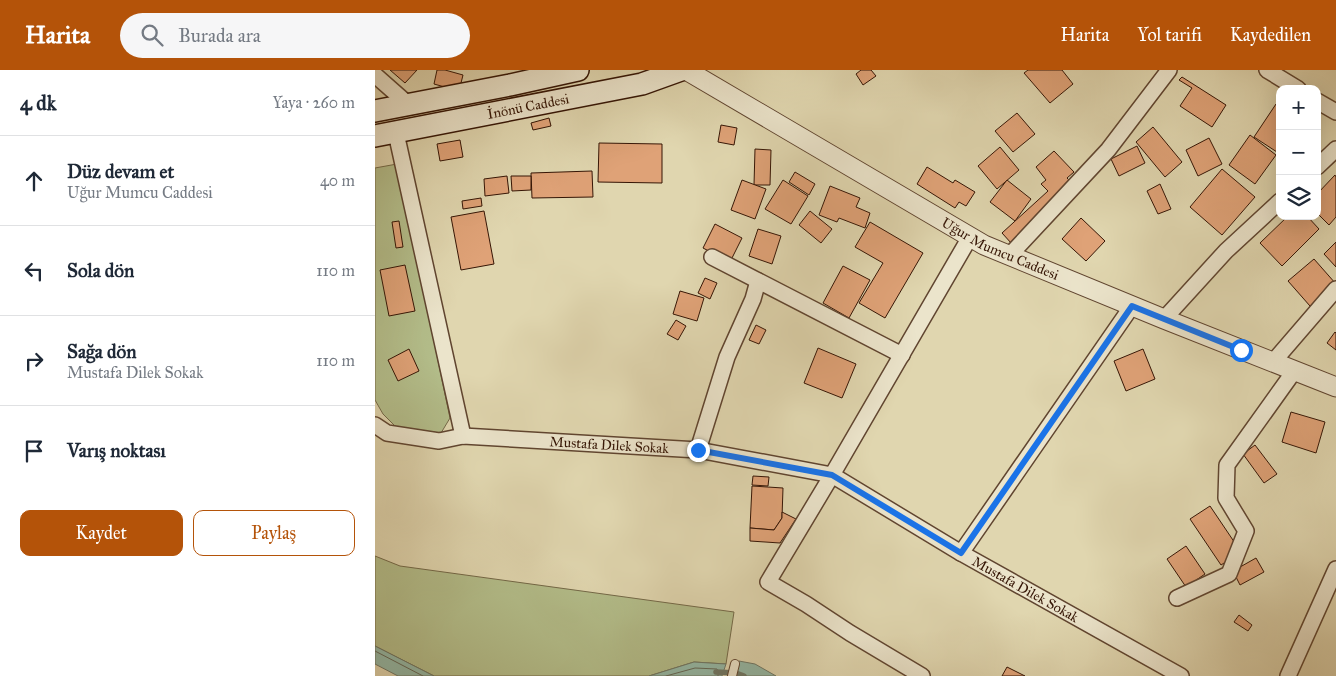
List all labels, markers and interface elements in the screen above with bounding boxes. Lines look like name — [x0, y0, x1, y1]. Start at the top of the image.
search box — [120, 13, 470, 58]
text: Harita — [25, 20, 90, 50]
icon: search — [138, 21, 166, 49]
text: Burada ara — [178, 24, 261, 47]
text: Harita — [1060, 24, 1109, 46]
text: Yol tarifi — [1137, 24, 1202, 46]
text: Kaydedilen — [1230, 24, 1311, 46]
map controls — [1276, 85, 1321, 220]
button: + — [1276, 85, 1321, 130]
text: 4 dk — [20, 90, 57, 116]
street label: İnönü Caddesi — [486, 90, 571, 123]
text: Yaya · 260 m — [272, 93, 355, 112]
button: − — [1276, 130, 1321, 175]
text: Düz devam et — [67, 160, 174, 183]
icon: ahead — [20, 167, 48, 195]
text: 40 m — [320, 171, 355, 190]
button: layers — [1276, 175, 1321, 220]
text: Uğur Mumcu Caddesi — [67, 183, 213, 202]
street label: Uğur Mumcu Caddesi — [939, 214, 1061, 284]
icon: left — [20, 257, 48, 285]
text: Sola dön — [67, 259, 134, 282]
text: 110 m — [316, 261, 355, 280]
route start — [1230, 339, 1253, 362]
text: Sağa dön — [67, 340, 136, 363]
icon: right — [20, 347, 48, 375]
text: 110 m — [316, 351, 355, 370]
text: Mustafa Dilek Sokak — [67, 363, 203, 382]
street label: Mustafa Dilek Sokak — [549, 433, 670, 457]
icon: arrive — [20, 437, 48, 465]
text: Varış noktası — [67, 439, 166, 462]
route end — [687, 439, 710, 462]
button: Kaydet — [20, 510, 183, 556]
button: Paylaş — [193, 510, 355, 556]
street label: Mustafa Dilek Sokak — [969, 553, 1082, 626]

